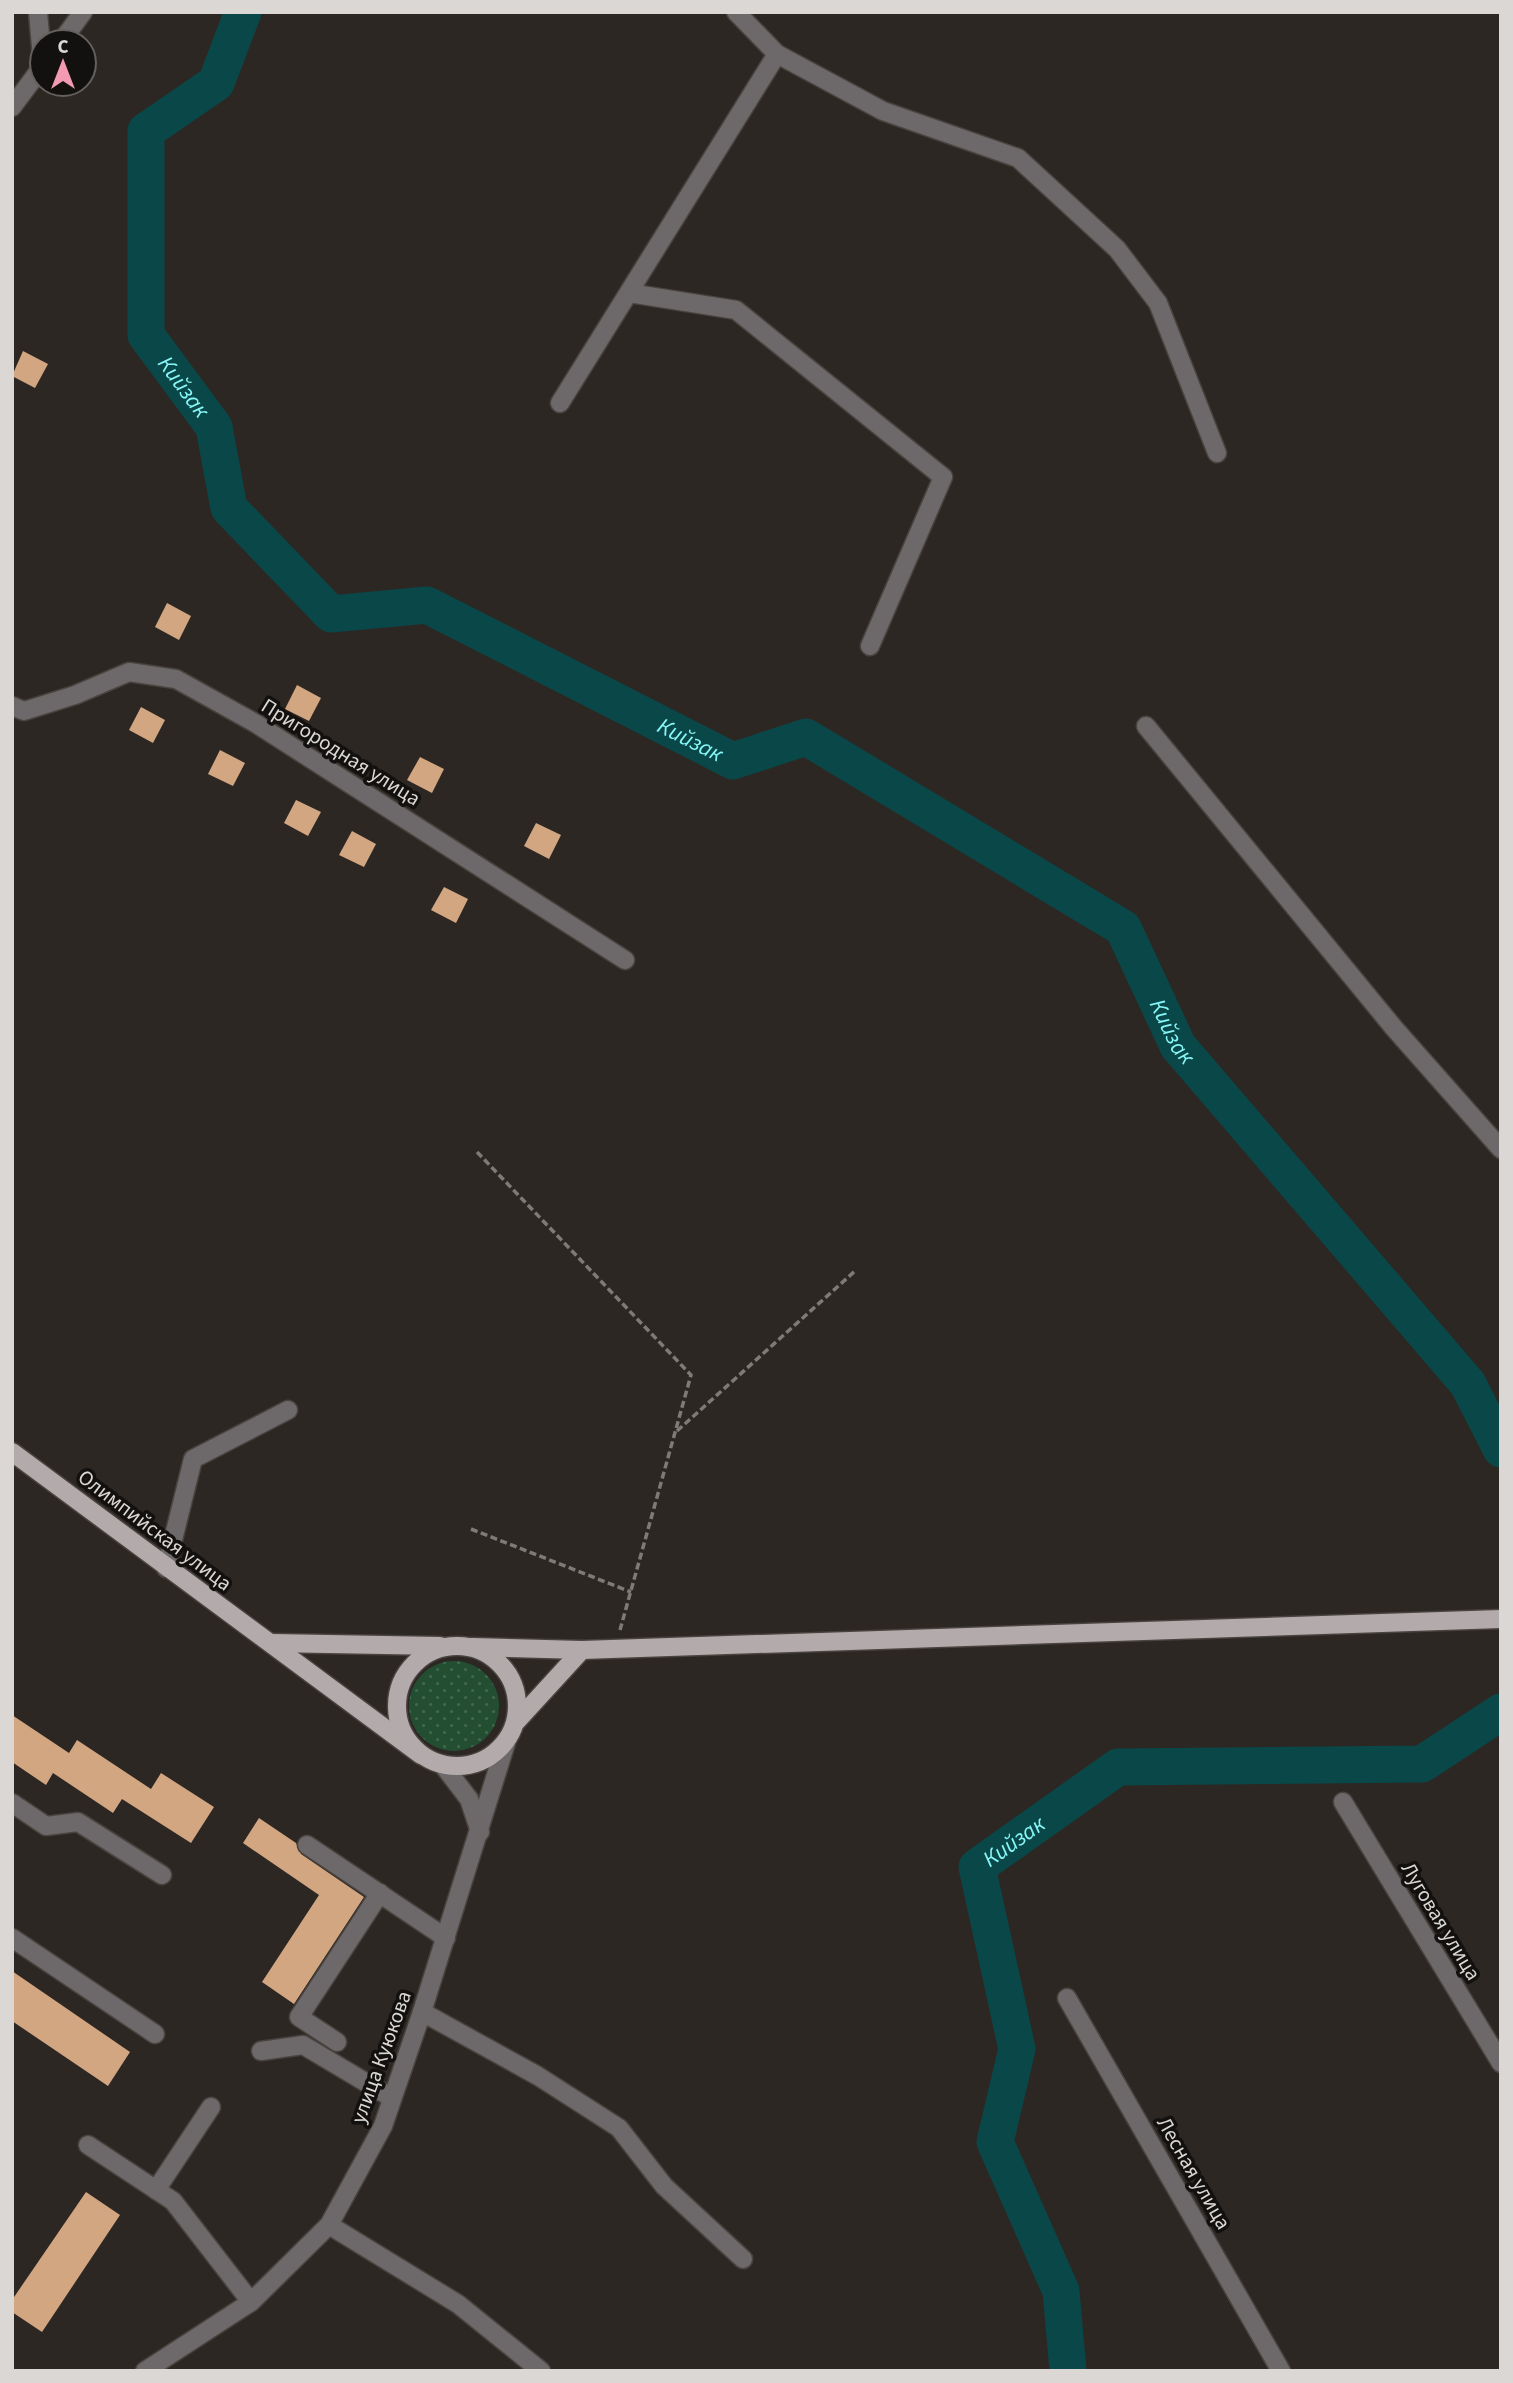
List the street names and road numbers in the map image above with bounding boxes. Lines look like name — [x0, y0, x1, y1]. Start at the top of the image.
street label: Пригородная улица — [256, 691, 426, 813]
street label: Олимпийская улица — [72, 1462, 238, 1598]
street label: Луговая улица — [1394, 1856, 1488, 1986]
street label: улица Куюкова — [343, 1987, 419, 2127]
street label: Лесная улица — [1150, 2111, 1238, 2235]

